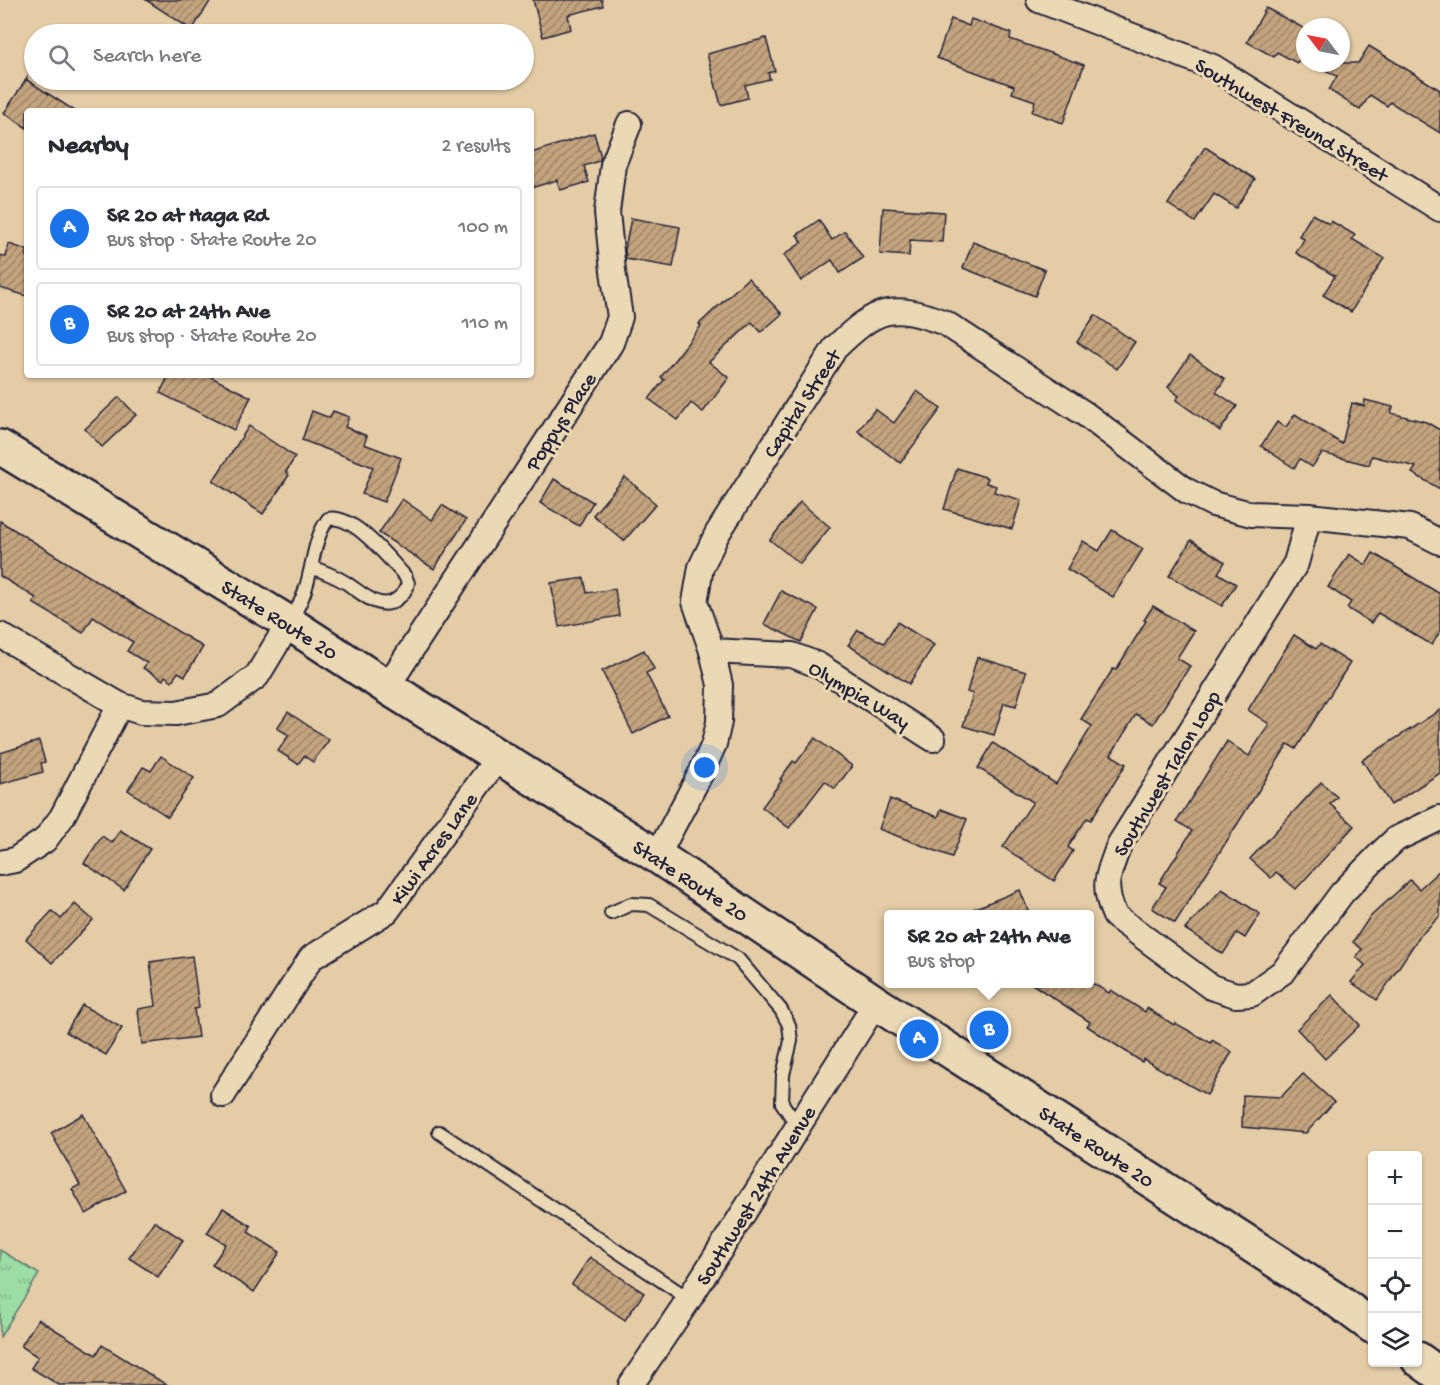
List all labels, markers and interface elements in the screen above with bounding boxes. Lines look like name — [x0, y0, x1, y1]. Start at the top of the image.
north arrow — [1296, 18, 1350, 72]
search box — [24, 24, 534, 90]
icon: search — [45, 41, 78, 74]
text: Search here — [93, 44, 201, 70]
street label: Southwest Freund Street — [1189, 54, 1393, 191]
text: Nearby — [48, 132, 129, 163]
text: 2 results — [441, 136, 510, 159]
text: SR 20 at Haga Rd — [107, 204, 268, 230]
text: A — [64, 217, 75, 240]
text: 100 m — [458, 217, 508, 240]
text: Bus stop · State Route 20 — [107, 230, 317, 253]
text: SR 20 at 24th Ave — [107, 300, 270, 326]
text: B — [64, 313, 75, 336]
text: 110 m — [462, 313, 508, 336]
text: Bus stop · State Route 20 — [107, 326, 317, 349]
street label: Capital Street — [760, 344, 849, 464]
street label: Poppys Place — [521, 368, 605, 478]
street label: State Route 20 — [215, 576, 341, 668]
street label: Olympia Way — [803, 657, 913, 737]
street label: Southwest Talon Loop — [1110, 687, 1229, 862]
your location — [690, 753, 719, 782]
street label: Kiwi Acres Lane — [387, 788, 486, 911]
street label: State Route 20 — [627, 836, 752, 930]
popup — [884, 910, 1094, 988]
text: SR 20 at 24th Ave — [907, 925, 1071, 951]
text: Bus stop — [907, 951, 975, 974]
pin: B — [970, 1008, 1008, 1052]
pin: A — [900, 1016, 938, 1062]
street label: Southwest 24th Avenue — [693, 1101, 824, 1291]
street label: State Route 20 — [1033, 1102, 1158, 1196]
map controls — [1368, 1151, 1422, 1367]
button: + — [1368, 1151, 1422, 1205]
button: − — [1368, 1205, 1422, 1259]
button: locate — [1368, 1259, 1422, 1313]
button: layers — [1368, 1313, 1422, 1367]

